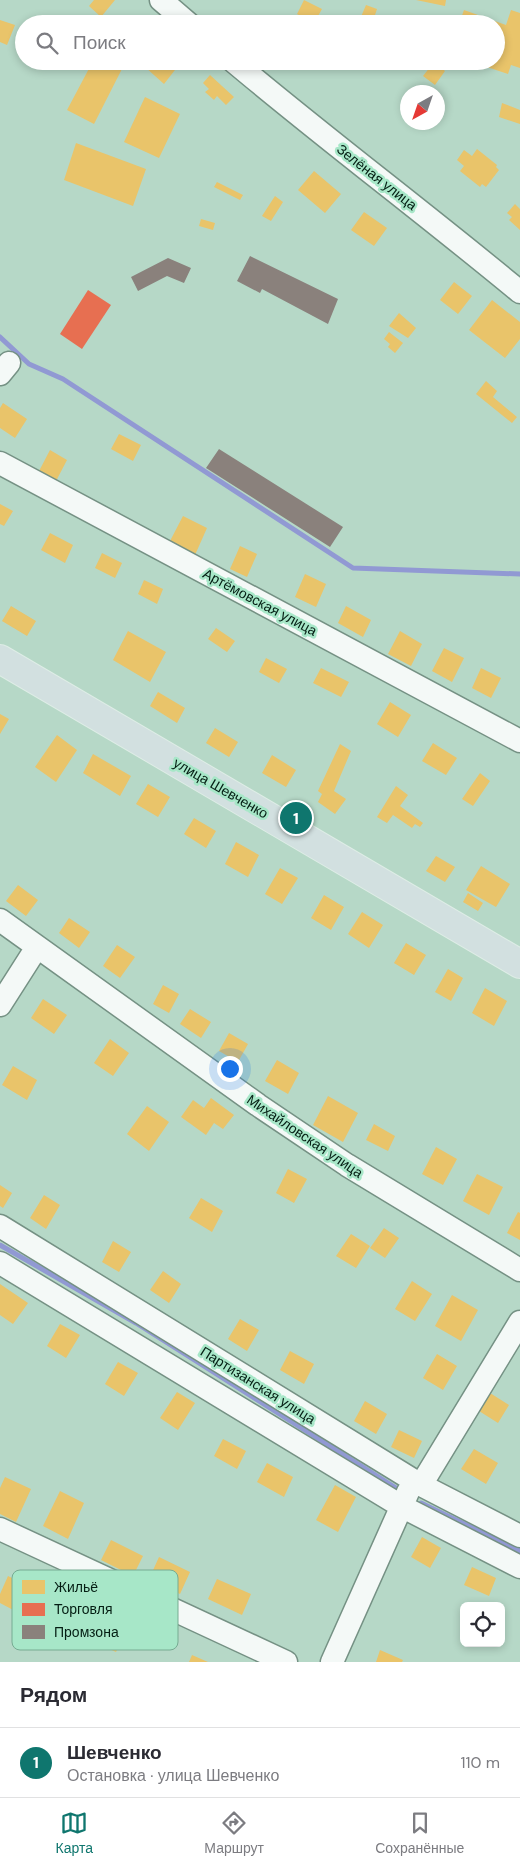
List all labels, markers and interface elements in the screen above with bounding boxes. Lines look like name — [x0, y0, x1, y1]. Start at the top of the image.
search box — [15, 15, 505, 70]
icon: search — [33, 29, 61, 57]
text: Поиск — [73, 30, 126, 55]
north arrow — [400, 85, 445, 130]
street label: Зелёная улица — [333, 140, 421, 214]
street label: Артёмовская улица — [200, 564, 320, 640]
street label: улица Шевченко — [170, 754, 272, 823]
pin: 1 — [280, 799, 312, 837]
your location — [217, 1056, 243, 1082]
street label: Михайловская улица — [243, 1090, 367, 1182]
street label: Партизанская улица — [197, 1342, 319, 1428]
legend — [12, 1570, 178, 1650]
text: Жильё — [54, 1578, 98, 1596]
text: Торговля — [54, 1600, 112, 1618]
map controls — [460, 1602, 505, 1647]
button: locate — [460, 1602, 505, 1647]
text: Промзона — [54, 1623, 119, 1641]
text: Рядом — [20, 1681, 87, 1709]
text: Шевченко — [67, 1740, 162, 1765]
text: 1 — [33, 1752, 39, 1773]
text: 110 m — [461, 1752, 500, 1773]
text: Остановка · улица Шевченко — [67, 1765, 279, 1786]
tab: Карта — [56, 1809, 93, 1857]
tab: Маршрут — [204, 1809, 264, 1857]
tab: Сохранённые — [375, 1809, 464, 1857]

